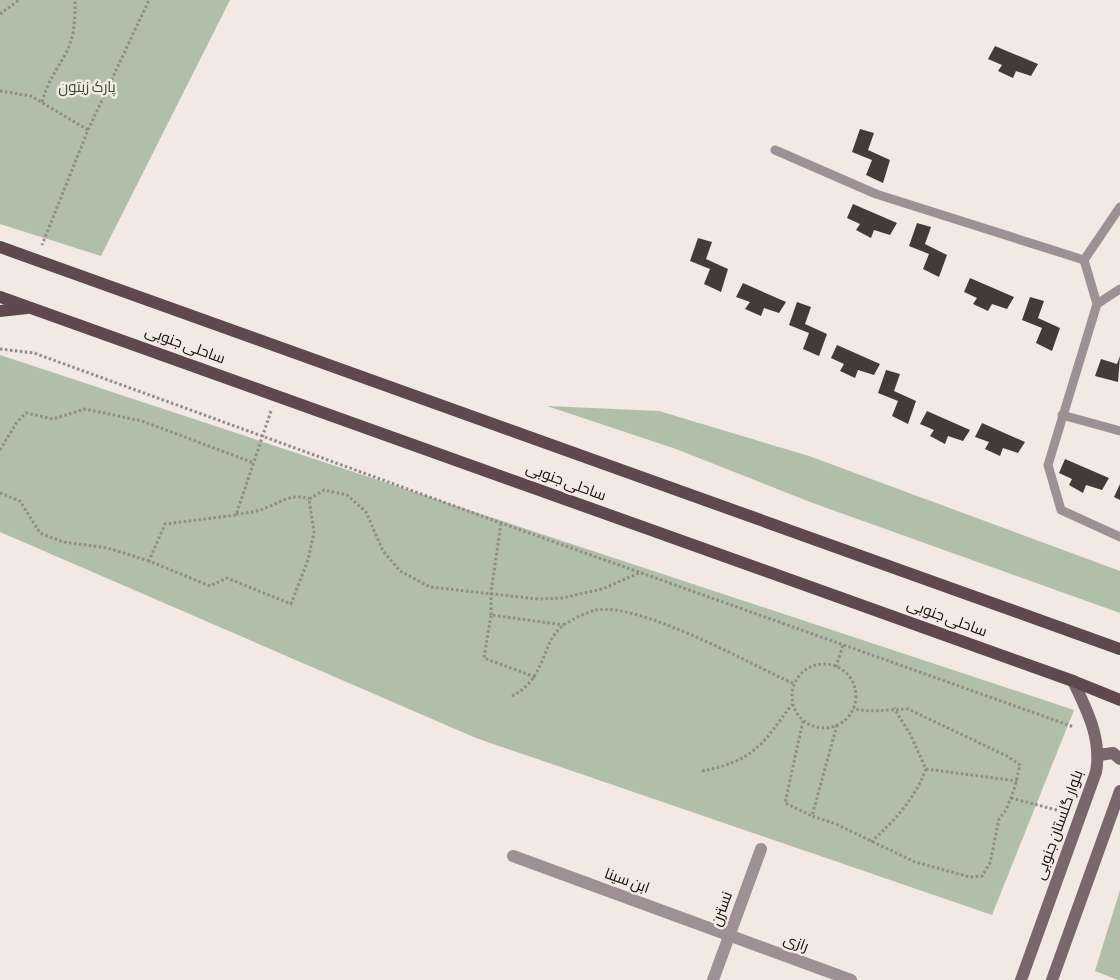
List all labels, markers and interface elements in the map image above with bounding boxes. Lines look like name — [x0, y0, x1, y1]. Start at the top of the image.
park label: پارک زیتون — [58, 80, 116, 97]
street label: ساحلی جنوبی — [142, 324, 227, 368]
street label: ساحلی جنوبی — [523, 461, 608, 505]
street label: ساحلی جنوبی — [904, 597, 989, 641]
street label: بلوار گلستان جنوبی — [1032, 768, 1088, 882]
street label: ابن سینا — [602, 866, 651, 898]
street label: نسترن — [709, 890, 737, 929]
street label: رازی — [781, 932, 810, 956]

